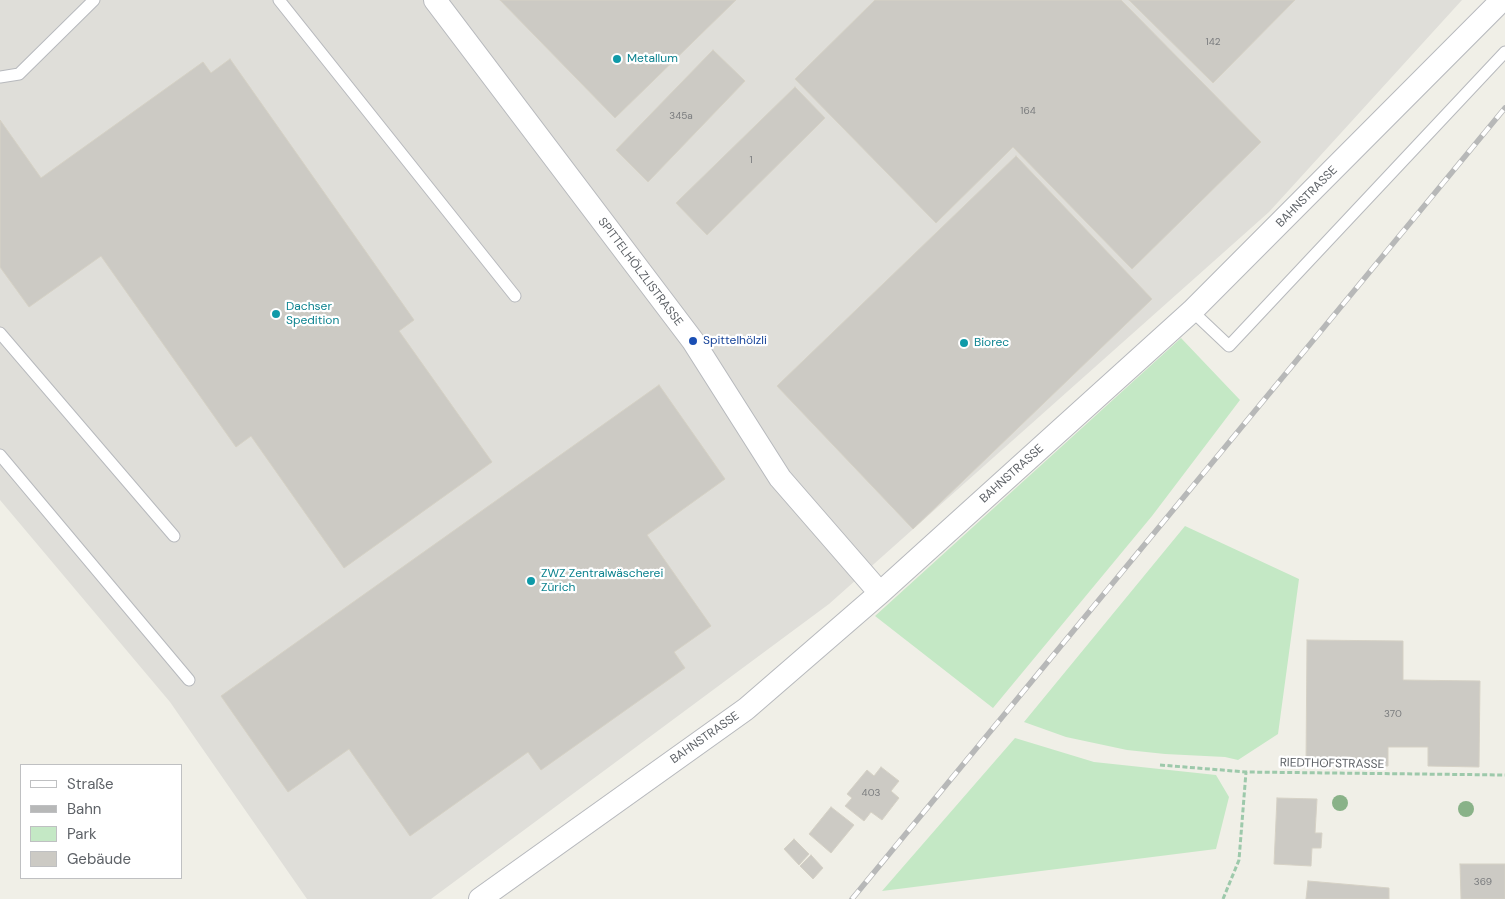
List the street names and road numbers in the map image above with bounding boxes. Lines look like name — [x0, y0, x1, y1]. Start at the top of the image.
street label: BAHNSTRASSE — [1273, 163, 1341, 231]
street label: SPITTELHÖLZLISTRASSE — [595, 215, 685, 329]
street label: BAHNSTRASSE — [977, 442, 1047, 506]
street label: BAHNSTRASSE — [668, 709, 742, 767]
street label: RIEDTHOFSTRASSE — [1280, 756, 1384, 772]

